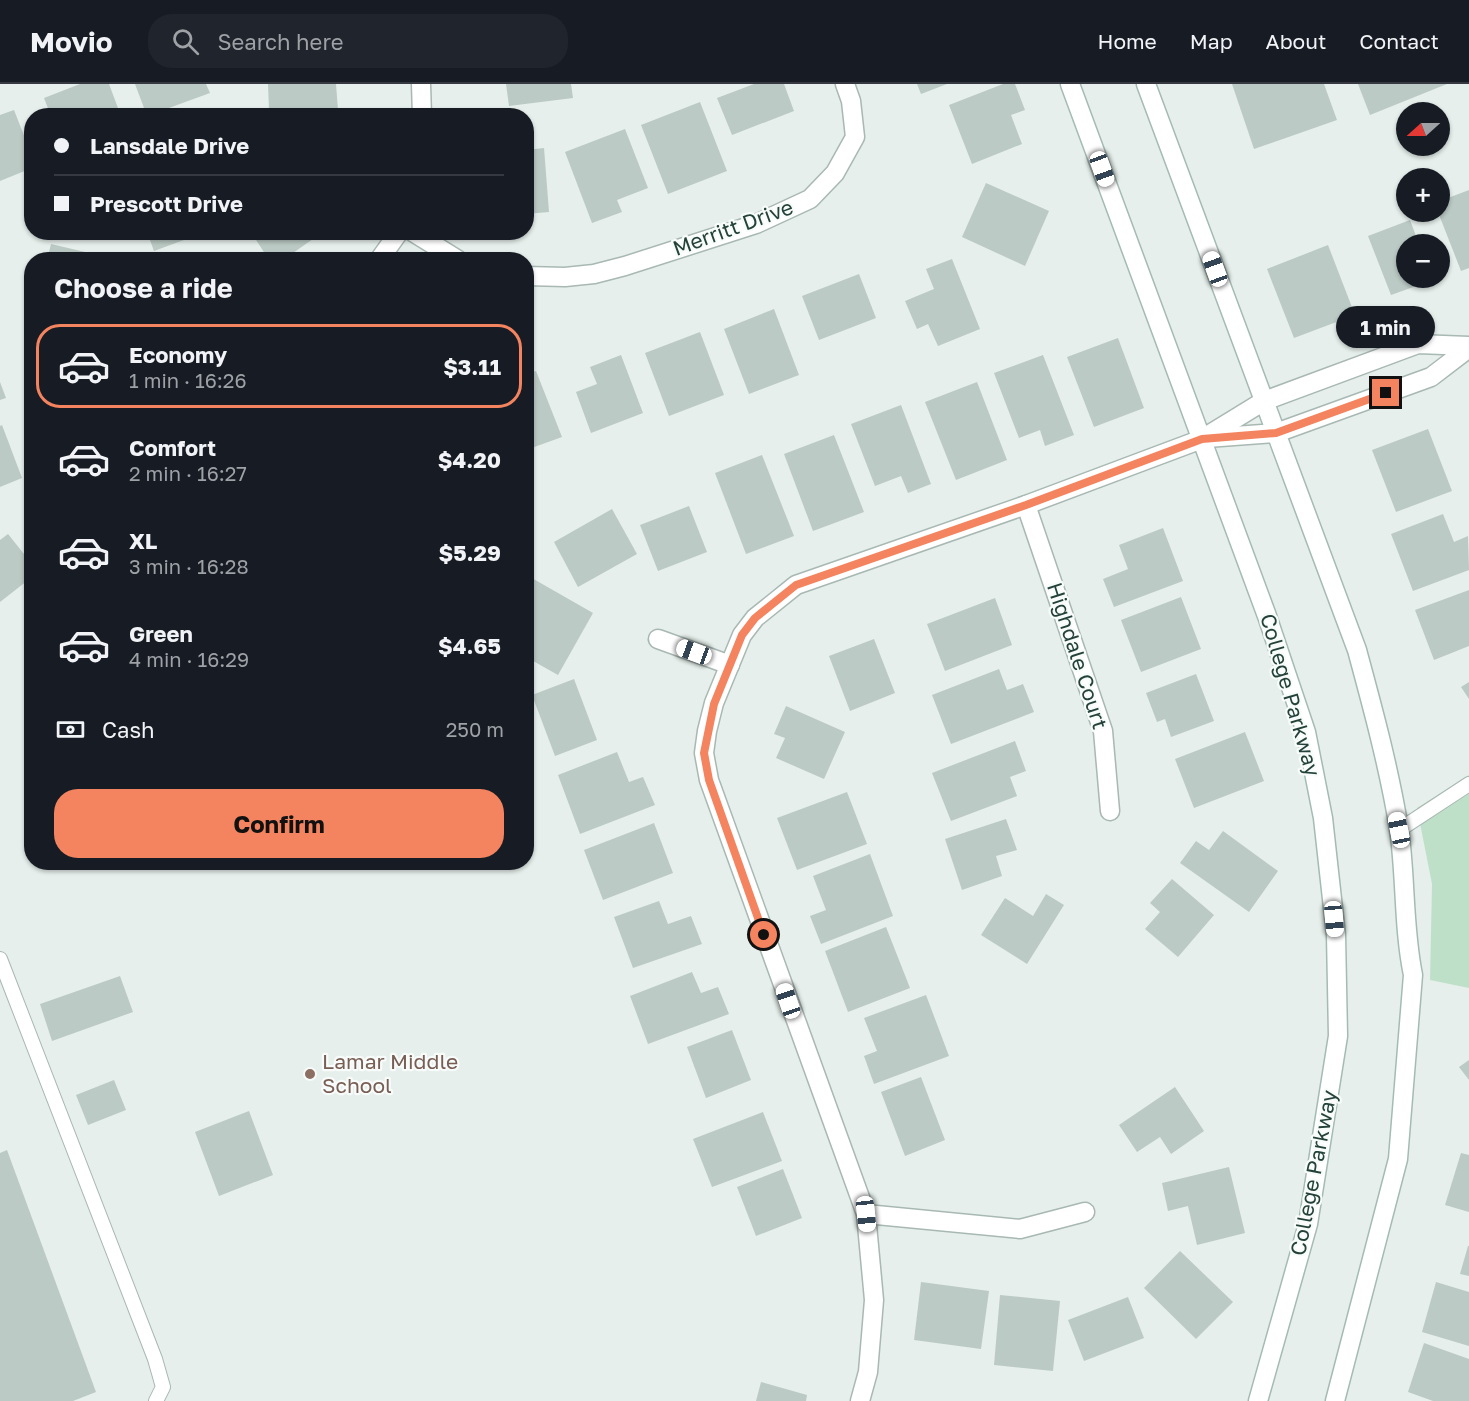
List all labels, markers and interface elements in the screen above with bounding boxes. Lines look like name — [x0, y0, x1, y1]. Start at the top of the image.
search box — [148, 14, 568, 68]
text: Movio — [30, 25, 112, 58]
icon: search — [169, 25, 202, 58]
text: Search here — [217, 28, 344, 55]
text: Home — [1097, 28, 1157, 54]
text: Map — [1190, 28, 1233, 54]
text: About — [1266, 28, 1326, 54]
text: Contact — [1359, 28, 1439, 54]
north arrow — [1396, 102, 1450, 156]
map controls — [1396, 102, 1450, 288]
text: Lansdale Drive — [90, 132, 249, 159]
car — [1087, 149, 1117, 189]
button: + — [1396, 168, 1450, 222]
text: Prescott Drive — [90, 190, 243, 217]
street label: Merritt Drive — [669, 193, 796, 261]
button: − — [1396, 234, 1450, 288]
car — [1200, 249, 1230, 289]
text: Choose a ride — [54, 272, 233, 304]
callout: 1 min — [1336, 306, 1436, 348]
text: 1 min — [1360, 315, 1411, 339]
icon: car — [57, 339, 111, 393]
text: Economy — [129, 341, 227, 368]
text: $3.11 — [443, 353, 501, 380]
text: 1 min · 16:26 — [129, 368, 247, 392]
route end — [1372, 379, 1399, 406]
icon: car — [57, 432, 111, 486]
text: Comfort — [129, 434, 216, 461]
text: $4.20 — [438, 446, 501, 473]
text: 2 min · 16:27 — [129, 461, 247, 485]
icon: car — [57, 525, 111, 579]
text: XL — [129, 527, 157, 554]
text: $5.29 — [438, 539, 501, 566]
text: 3 min · 16:28 — [129, 554, 249, 578]
street label: Highdale Court — [1042, 579, 1114, 732]
street label: College Parkway — [1255, 610, 1327, 779]
icon: car — [57, 618, 111, 672]
text: Green — [129, 620, 193, 647]
text: $4.65 — [438, 632, 501, 659]
car — [674, 637, 714, 667]
text: 4 min · 16:29 — [129, 647, 249, 671]
icon: cash — [54, 713, 87, 746]
text: Cash — [102, 716, 155, 743]
text: 250 m — [446, 717, 504, 741]
button: Confirm — [54, 789, 504, 858]
car — [1386, 811, 1412, 849]
car — [1323, 900, 1345, 938]
route start — [750, 921, 777, 948]
car — [774, 981, 802, 1021]
place label: Lamar Middle School — [322, 1048, 458, 1098]
marker: Lamar Middle School — [303, 1067, 317, 1081]
street label: College Parkway — [1284, 1088, 1342, 1258]
car — [855, 1195, 877, 1233]

